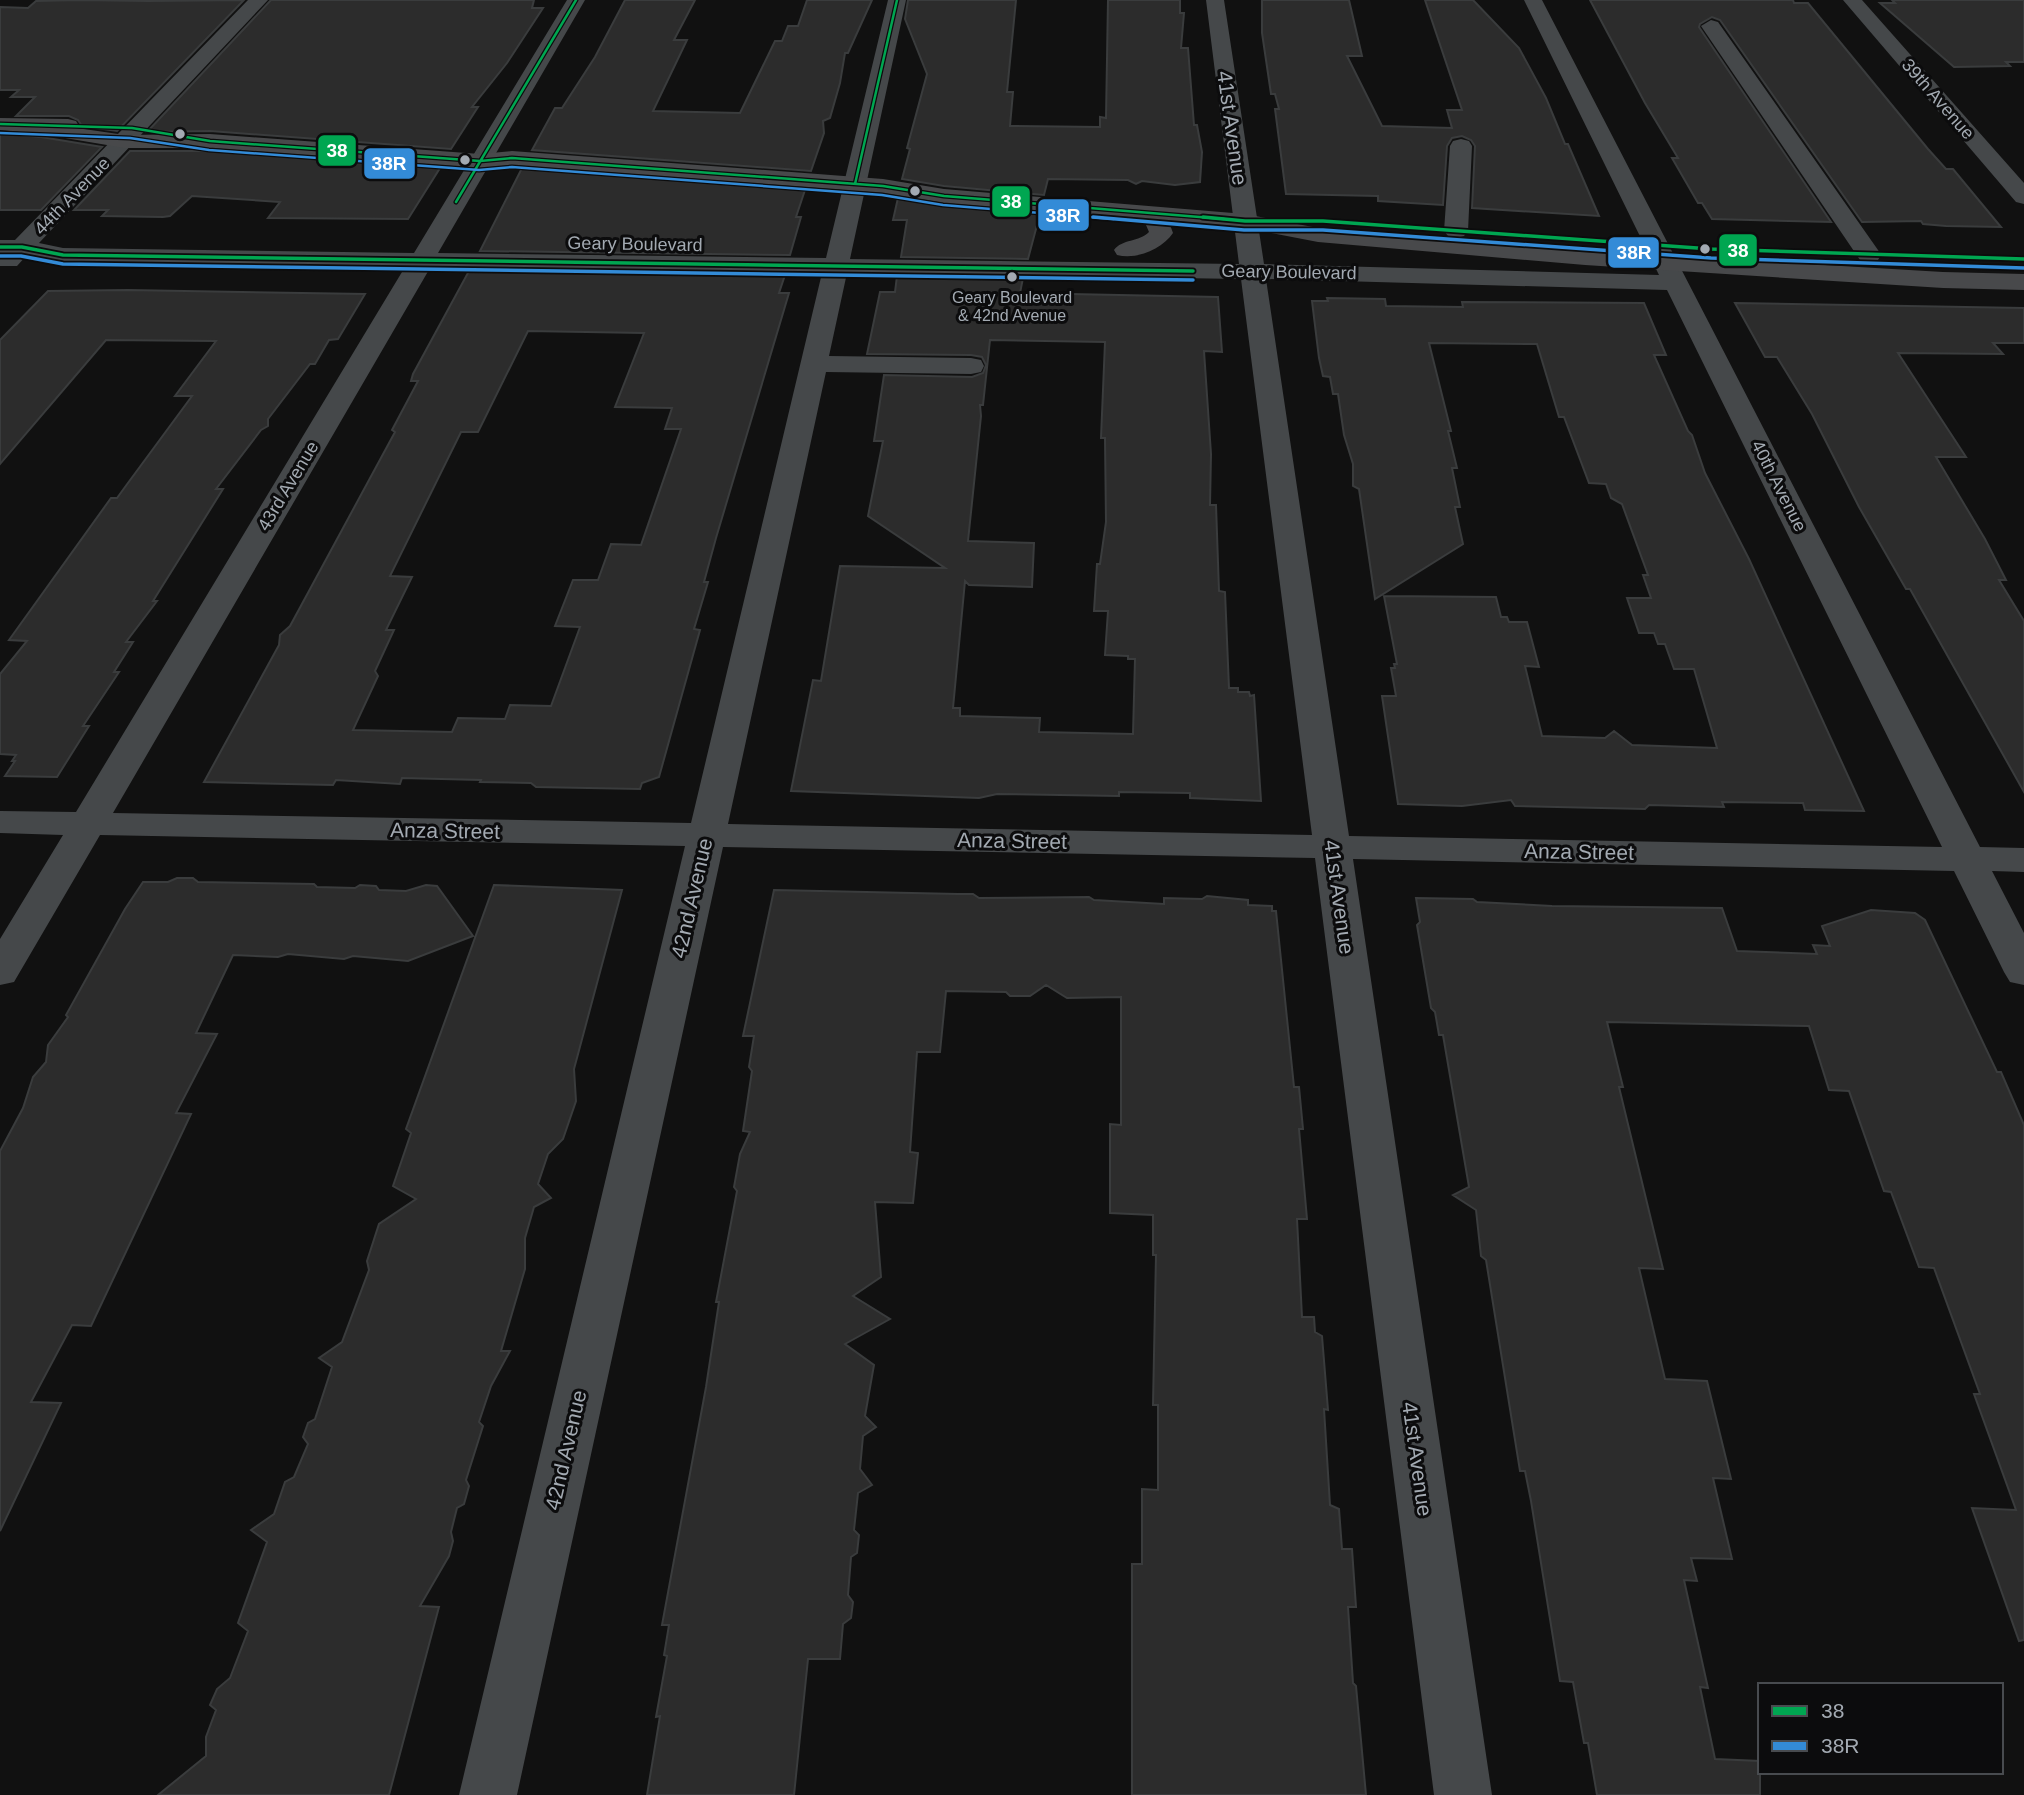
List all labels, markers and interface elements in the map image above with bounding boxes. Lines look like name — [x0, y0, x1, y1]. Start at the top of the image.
street label: 39th Avenue — [1898, 55, 1978, 143]
street label: 41st Avenue — [1213, 69, 1252, 187]
unlabelled marker — [173, 127, 187, 141]
line badge: 38 — [317, 134, 357, 167]
text: 38 — [326, 140, 348, 161]
line badge: 38R — [363, 147, 416, 180]
street label: 44th Avenue — [30, 153, 114, 239]
text: 38R — [372, 153, 407, 174]
unlabelled marker — [458, 153, 472, 167]
unlabelled marker — [908, 184, 922, 198]
line badge: 38 — [991, 185, 1031, 218]
text: 38 — [1000, 191, 1022, 212]
line badge: 38R — [1037, 198, 1090, 232]
text: 38R — [1046, 205, 1081, 226]
street label: Geary Boulevard — [567, 233, 703, 255]
line badge: 38 — [1718, 233, 1758, 267]
line badge: 38R — [1607, 236, 1660, 269]
text: 38 — [1727, 240, 1749, 261]
text: 38R — [1617, 242, 1652, 263]
unlabelled marker — [1698, 242, 1712, 256]
street label: Geary Boulevard — [1221, 261, 1357, 283]
marker: Geary Boulevard & 42nd Avenue — [1005, 270, 1019, 284]
place label: Geary Boulevard & 42nd Avenue — [952, 289, 1072, 324]
street label: 40th Avenue — [1747, 437, 1811, 535]
street label: 43rd Avenue — [253, 438, 323, 534]
street label: Anza Street — [390, 818, 500, 843]
street label: Anza Street — [957, 828, 1067, 853]
street label: 42nd Avenue — [667, 836, 716, 960]
street label: 41st Avenue — [1320, 838, 1359, 956]
street label: Anza Street — [1524, 839, 1634, 864]
street label: 42nd Avenue — [541, 1388, 590, 1512]
street label: 41st Avenue — [1398, 1400, 1437, 1518]
legend — [1758, 1683, 2003, 1774]
text: 38 — [1821, 1699, 1844, 1722]
text: 38R — [1821, 1734, 1860, 1757]

